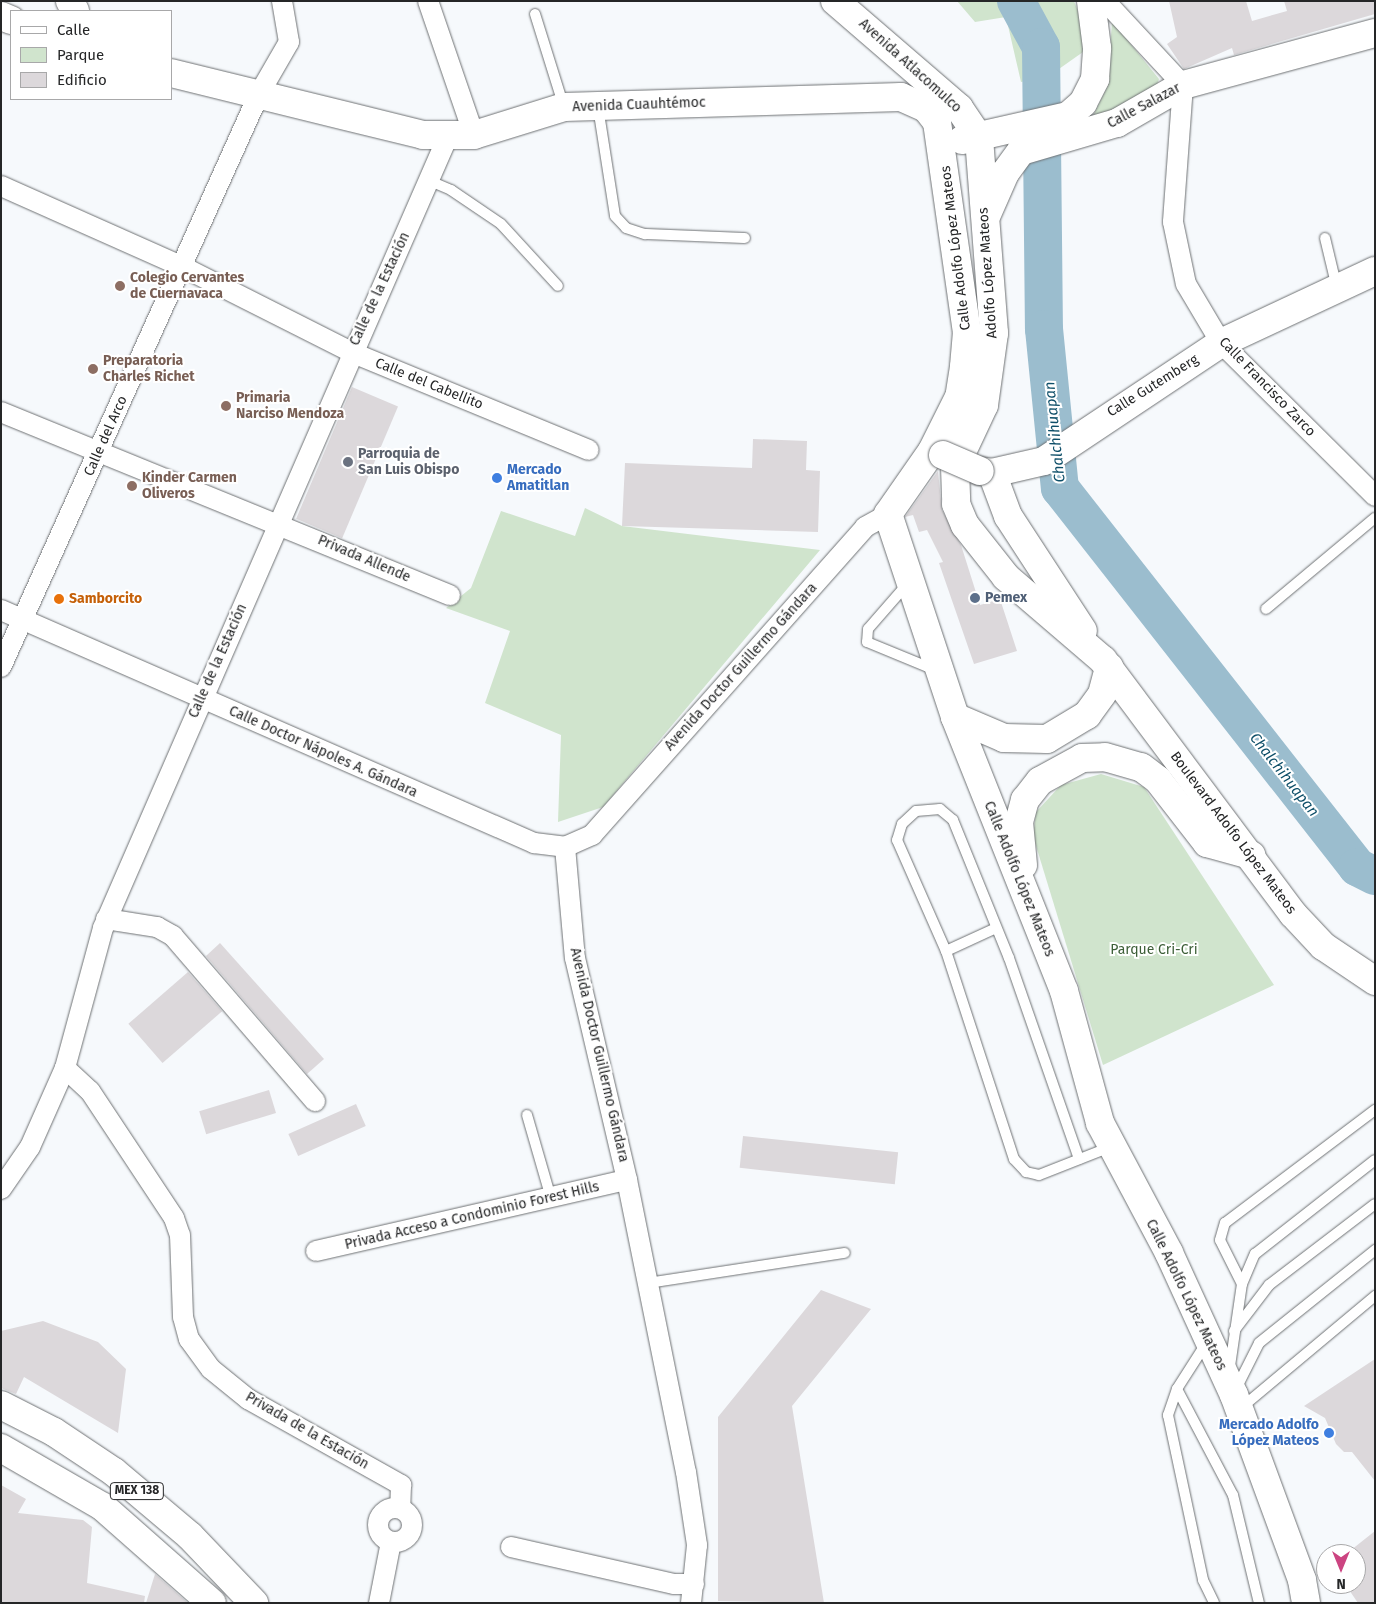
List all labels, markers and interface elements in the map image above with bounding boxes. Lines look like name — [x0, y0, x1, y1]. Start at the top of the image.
legend — [10, 10, 172, 100]
street label: Avenida Atlacomulco — [855, 16, 965, 116]
text: Calle — [57, 21, 90, 39]
text: Parque — [57, 46, 104, 64]
text: Edificio — [57, 71, 107, 89]
street label: Calle Salazar — [1105, 80, 1183, 132]
street label: Avenida Cuauhtémoc — [572, 94, 706, 116]
street label: Calle Adolfo López Mateos — [938, 165, 974, 331]
street label: Adolfo López Mateos — [975, 207, 1001, 339]
street label: Calle de la Estación — [346, 230, 414, 348]
place label: Colegio Cervantes de Cuernavaca — [130, 270, 244, 302]
marker: Colegio Cervantes de Cuernavaca — [114, 280, 126, 292]
street label: Calle Francisco Zarco — [1215, 334, 1319, 440]
street label: Calle Gutemberg — [1104, 351, 1202, 421]
place label: Preparatoria Charles Richet — [103, 353, 195, 386]
street label: Calle del Cabellito — [373, 355, 485, 413]
marker: Preparatoria Charles Richet — [87, 363, 99, 375]
water label: Chalchihuapan — [1041, 381, 1069, 483]
place label: Primaria Narciso Mendoza — [236, 390, 344, 422]
street label: Calle del Arco — [81, 393, 131, 479]
marker: Primaria Narciso Mendoza — [220, 400, 232, 412]
place label: Parroquia de San Luis Obispo — [358, 446, 459, 478]
marker: Parroquia de San Luis Obispo — [342, 456, 354, 468]
place label: Mercado Amatitlan — [507, 462, 569, 494]
place label: Kinder Carmen Oliveros — [142, 470, 237, 502]
marker: Mercado Amatitlan — [491, 472, 503, 484]
marker: Kinder Carmen Oliveros — [126, 480, 138, 492]
street label: Privada Allende — [315, 532, 413, 586]
street label: Avenida Doctor Guillermo Gándara — [661, 580, 821, 754]
place label: Pemex — [985, 590, 1027, 606]
place label: Samborcito — [69, 591, 142, 607]
marker: Pemex — [969, 592, 981, 604]
marker: Samborcito — [53, 593, 65, 605]
street label: Calle de la Estación — [185, 601, 251, 721]
street label: Calle Doctor Nápoles A. Gándara — [226, 703, 420, 801]
water label: Chalchihuapan — [1246, 729, 1322, 821]
street label: Boulevard Adolfo López Mateos — [1166, 748, 1300, 918]
street label: Calle Adolfo López Mateos — [980, 799, 1058, 959]
park label: Parque Cri-Cri — [1110, 942, 1198, 958]
street label: Avenida Doctor Guillermo Gándara — [566, 946, 632, 1164]
street label: Privada Acceso a Condominio Forest Hills — [343, 1179, 601, 1253]
street label: Calle Adolfo López Mateos — [1142, 1217, 1230, 1373]
street label: Privada de la Estación — [242, 1389, 372, 1473]
place label: Mercado Adolfo López Mateos — [1219, 1417, 1319, 1450]
marker: Mercado Adolfo López Mateos — [1323, 1427, 1335, 1439]
road number: MEX 138 — [110, 1482, 164, 1500]
north arrow — [1316, 1544, 1366, 1594]
text: N — [1336, 1575, 1346, 1592]

